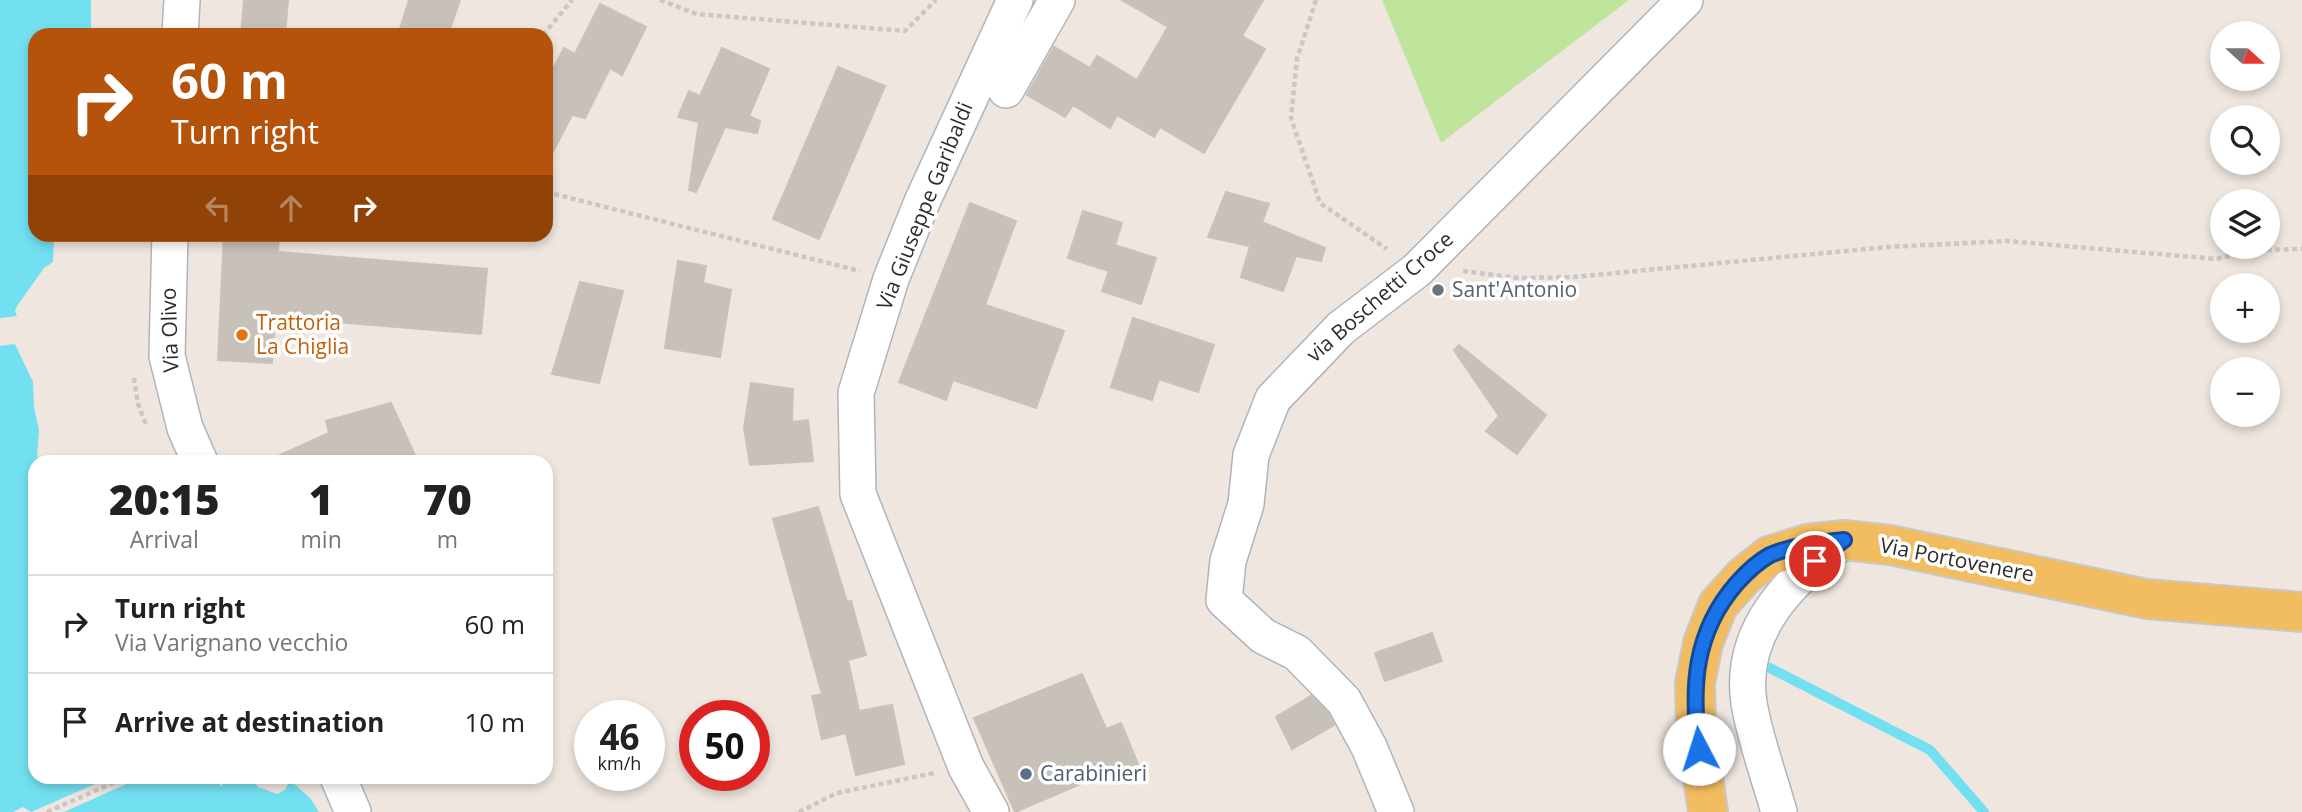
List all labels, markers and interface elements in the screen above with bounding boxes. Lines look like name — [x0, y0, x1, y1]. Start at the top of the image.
north arrow — [2210, 21, 2280, 91]
map controls — [2210, 21, 2280, 427]
text: 60 m — [171, 47, 288, 113]
icon: right — [56, 56, 147, 147]
street label: Via Giuseppe Garibaldi — [870, 97, 979, 314]
button: search — [2210, 105, 2280, 175]
text: Turn right — [171, 110, 319, 153]
icon: left — [199, 189, 237, 227]
icon: ahead — [272, 189, 310, 227]
icon: right — [345, 189, 383, 227]
button: layers — [2210, 189, 2280, 259]
street label: via Boschetti Croce — [1300, 225, 1459, 368]
button: + — [2210, 273, 2280, 343]
place label: Sant'Antonio — [1452, 275, 1577, 303]
marker: Sant'Antonio — [1430, 282, 1446, 298]
street label: Via Olivo — [154, 287, 184, 373]
place label: Trattoria La Chiglia — [256, 308, 349, 360]
marker: Trattoria La Chiglia — [234, 327, 250, 343]
button: − — [2210, 357, 2280, 427]
text: 20:15 — [109, 470, 220, 527]
text: 1 — [309, 470, 333, 527]
text: 70 — [423, 470, 472, 527]
text: Arrival — [130, 523, 199, 555]
text: min — [301, 523, 342, 555]
text: m — [437, 523, 458, 555]
street label: Via Portovenere — [1878, 530, 2037, 588]
pin — [1785, 531, 1845, 591]
icon: arrive — [1796, 542, 1834, 580]
text: Turn right — [115, 590, 246, 626]
icon: right — [56, 605, 94, 643]
text: 60 m — [464, 606, 525, 642]
text: Via Varignano vecchio — [115, 626, 348, 658]
speed limit sign: 50 — [679, 700, 770, 791]
icon: arrive — [56, 703, 94, 741]
text: Arrive at destination — [115, 704, 384, 740]
text: 10 m — [464, 704, 525, 740]
position arrow — [1662, 712, 1736, 786]
text: 46 — [599, 713, 640, 760]
text: km/h — [598, 751, 641, 775]
place label: Carabinieri — [1040, 759, 1147, 787]
marker: Carabinieri — [1018, 766, 1034, 782]

